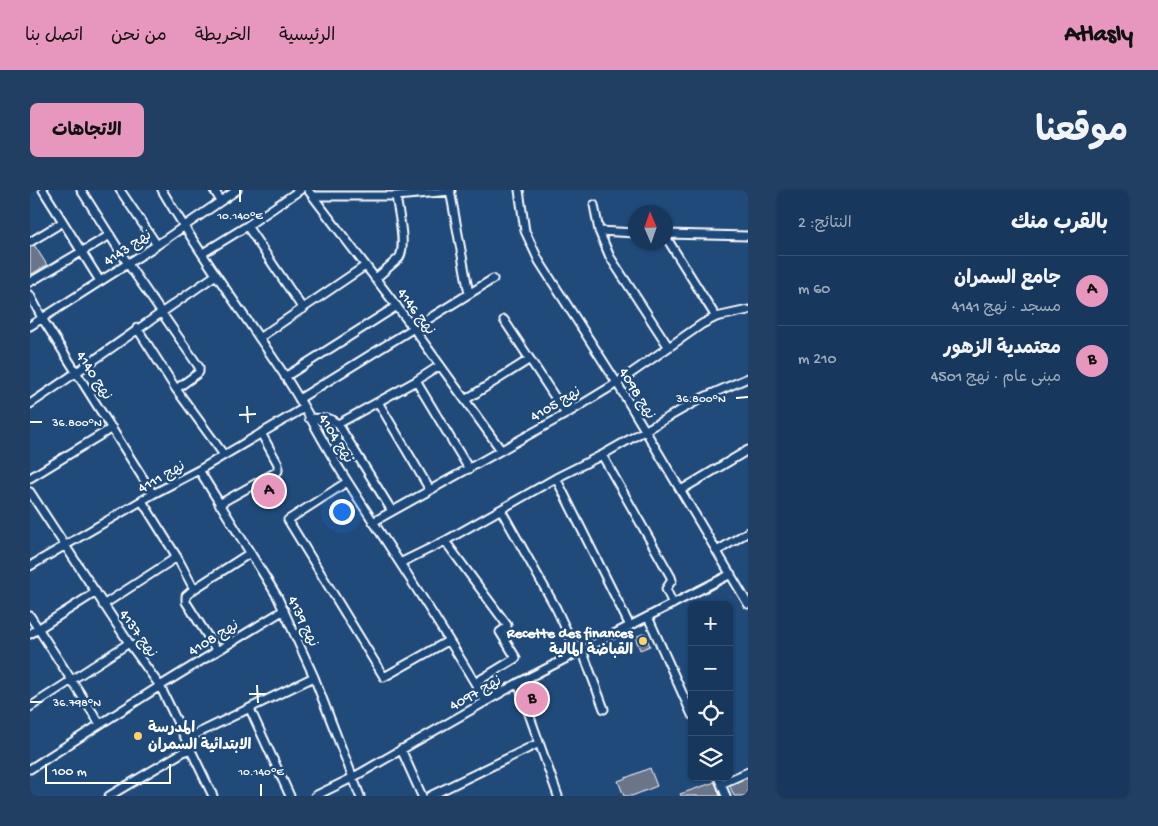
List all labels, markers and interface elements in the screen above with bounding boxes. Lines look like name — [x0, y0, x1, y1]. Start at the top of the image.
text: Atlasly — [1065, 21, 1133, 50]
text: اتصل بنا — [25, 26, 83, 47]
text: من نحن — [111, 26, 167, 47]
text: الخريطة — [195, 26, 251, 47]
text: الرئيسية — [279, 26, 335, 47]
button: الاتجاهات — [30, 103, 144, 157]
text: موقعنا — [1035, 113, 1128, 154]
north arrow — [628, 205, 673, 250]
text: 10.140°E — [216, 210, 263, 224]
text: بالقرب منك — [1011, 212, 1108, 237]
text: النتائج: 2 — [798, 215, 852, 234]
street label: نهج 4143 — [101, 226, 156, 271]
text: جامع السمران — [954, 268, 1061, 291]
text: 60 m — [798, 281, 830, 300]
text: A — [1087, 281, 1097, 300]
street label: نهج 4146 — [392, 285, 438, 339]
text: مسجد · نهج 4141 — [952, 299, 1061, 318]
text: معتمدية الزهور — [944, 338, 1061, 361]
street label: نهج 4140 — [71, 348, 115, 404]
text: 210 m — [798, 351, 837, 370]
text: B — [1088, 351, 1096, 370]
street label: نهج 4098 — [614, 365, 659, 423]
text: مبنى عام · نهج 4501 — [931, 369, 1061, 388]
street label: نهج 4105 — [528, 383, 584, 426]
text: 36.800°N — [675, 393, 726, 407]
street label: نهج 4104 — [314, 411, 357, 467]
text: 36.800°N — [51, 417, 102, 431]
street label: نهج 4111 — [135, 457, 189, 498]
pin: A — [253, 472, 285, 510]
your location — [329, 499, 355, 525]
street label: نهج 4139 — [283, 593, 322, 650]
map controls — [688, 601, 733, 781]
button: + — [688, 601, 733, 646]
street label: نهج 4137 — [114, 607, 160, 662]
street label: نهج 4108 — [186, 617, 243, 661]
place label: Recette des finances القباضة المالية — [506, 625, 634, 660]
marker: Recette des finances القباضة المالية — [637, 635, 649, 647]
button: − — [688, 646, 733, 691]
street label: نهج 4097 — [447, 672, 505, 715]
pin: B — [516, 680, 548, 718]
button: locate — [688, 691, 733, 736]
text: 36.798°N — [52, 697, 101, 711]
place label: المدرسة الابتدائية السمران — [148, 719, 252, 755]
marker: المدرسة الابتدائية السمران — [132, 730, 144, 742]
button: layers — [688, 736, 733, 781]
scale bar — [45, 761, 171, 784]
text: 100 m — [52, 764, 87, 781]
text: 10.140°E — [237, 766, 284, 780]

